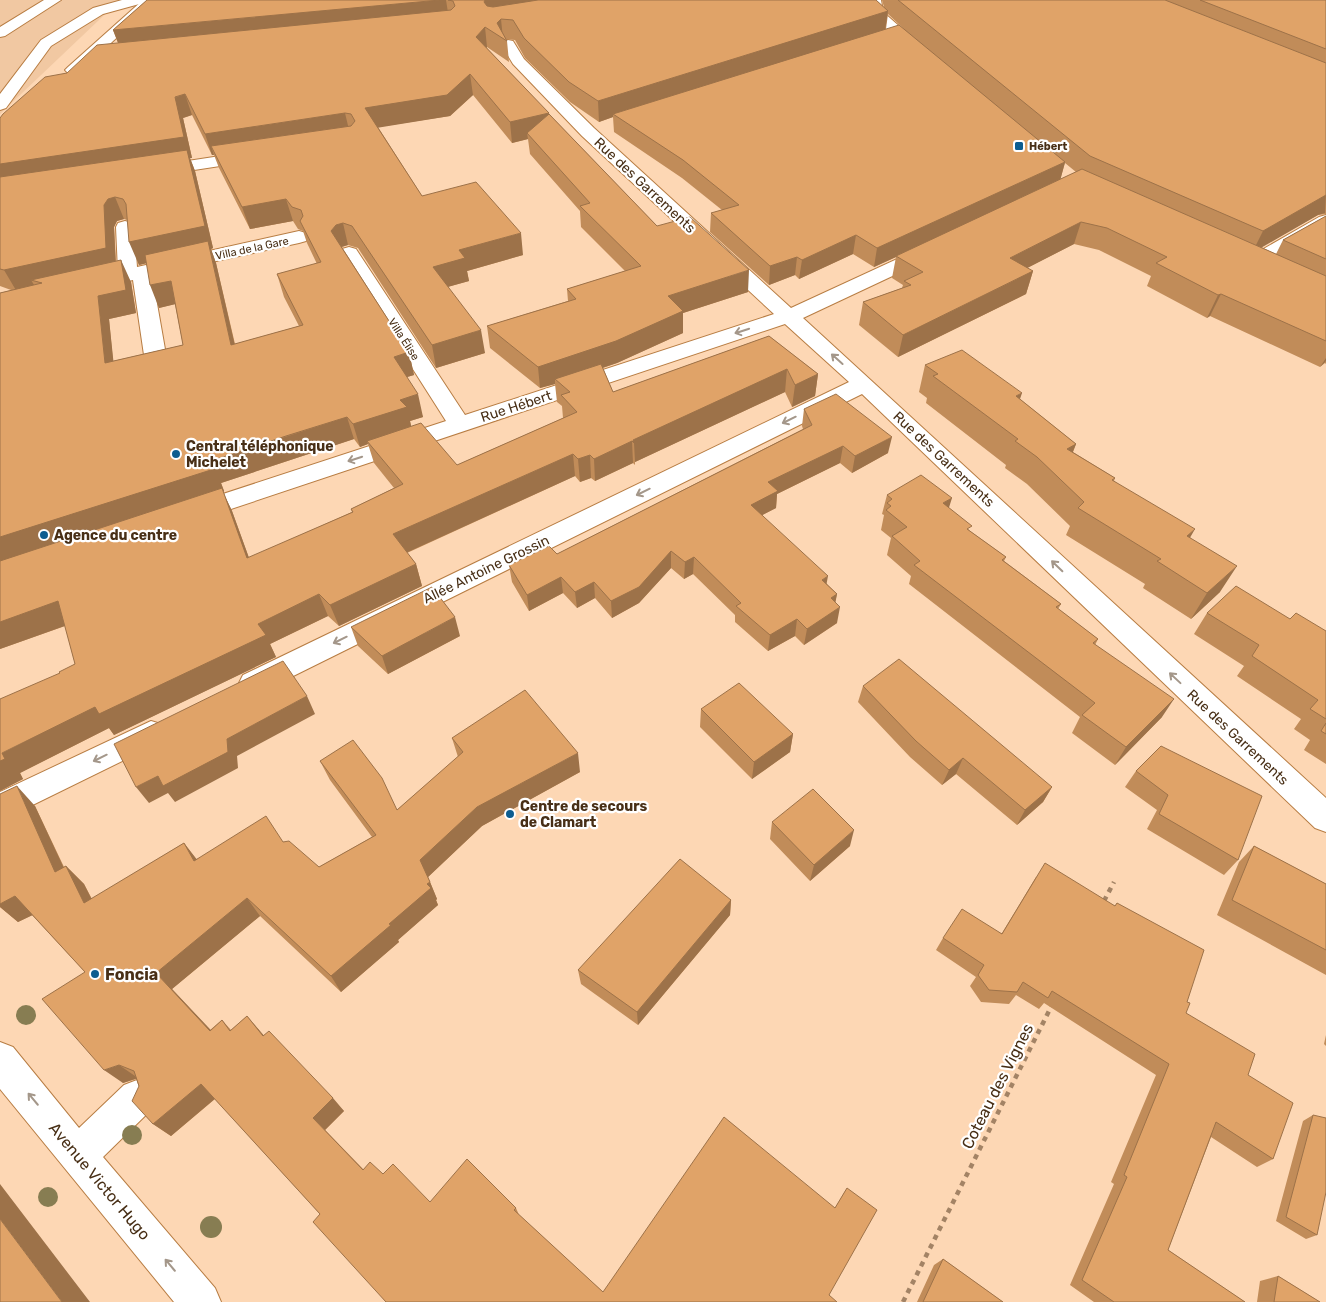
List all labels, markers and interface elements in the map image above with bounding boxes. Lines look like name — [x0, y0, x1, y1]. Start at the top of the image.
street label: Rue des Garrements — [590, 134, 699, 237]
marker: Hébert — [1013, 140, 1025, 152]
place label: Hébert — [1029, 140, 1067, 153]
street label: Villa de la Gare — [214, 234, 290, 263]
street label: Villa Élise — [385, 316, 422, 363]
one-way arrow — [735, 327, 750, 336]
one-way arrow — [831, 353, 844, 364]
street label: Rue Hébert — [478, 387, 554, 426]
street label: Rue des Garrements — [889, 408, 998, 511]
one-way arrow — [782, 416, 797, 425]
place label: Central téléphonique Michelet — [186, 438, 334, 471]
marker: Central téléphonique Michelet — [170, 448, 182, 460]
one-way arrow — [348, 455, 364, 464]
one-way arrow — [636, 488, 651, 497]
place label: Agence du centre — [54, 527, 177, 544]
marker: Agence du centre — [38, 529, 50, 541]
street label: Allée Antoine Grossin — [420, 532, 552, 607]
one-way arrow — [1051, 560, 1064, 572]
one-way arrow — [333, 636, 348, 645]
one-way arrow — [1169, 672, 1182, 684]
street label: Rue des Garrements — [1183, 686, 1292, 789]
one-way arrow — [93, 754, 108, 763]
place label: Centre de secours de Clamart — [520, 798, 648, 831]
marker: Centre de secours de Clamart — [504, 808, 516, 820]
place label: Foncia — [105, 965, 158, 984]
marker: Foncia — [89, 968, 101, 980]
street label: Coteau des Vignes — [958, 1020, 1037, 1152]
one-way arrow — [27, 1093, 38, 1106]
street label: Avenue Victor Hugo — [45, 1119, 154, 1244]
one-way arrow — [164, 1259, 175, 1272]

